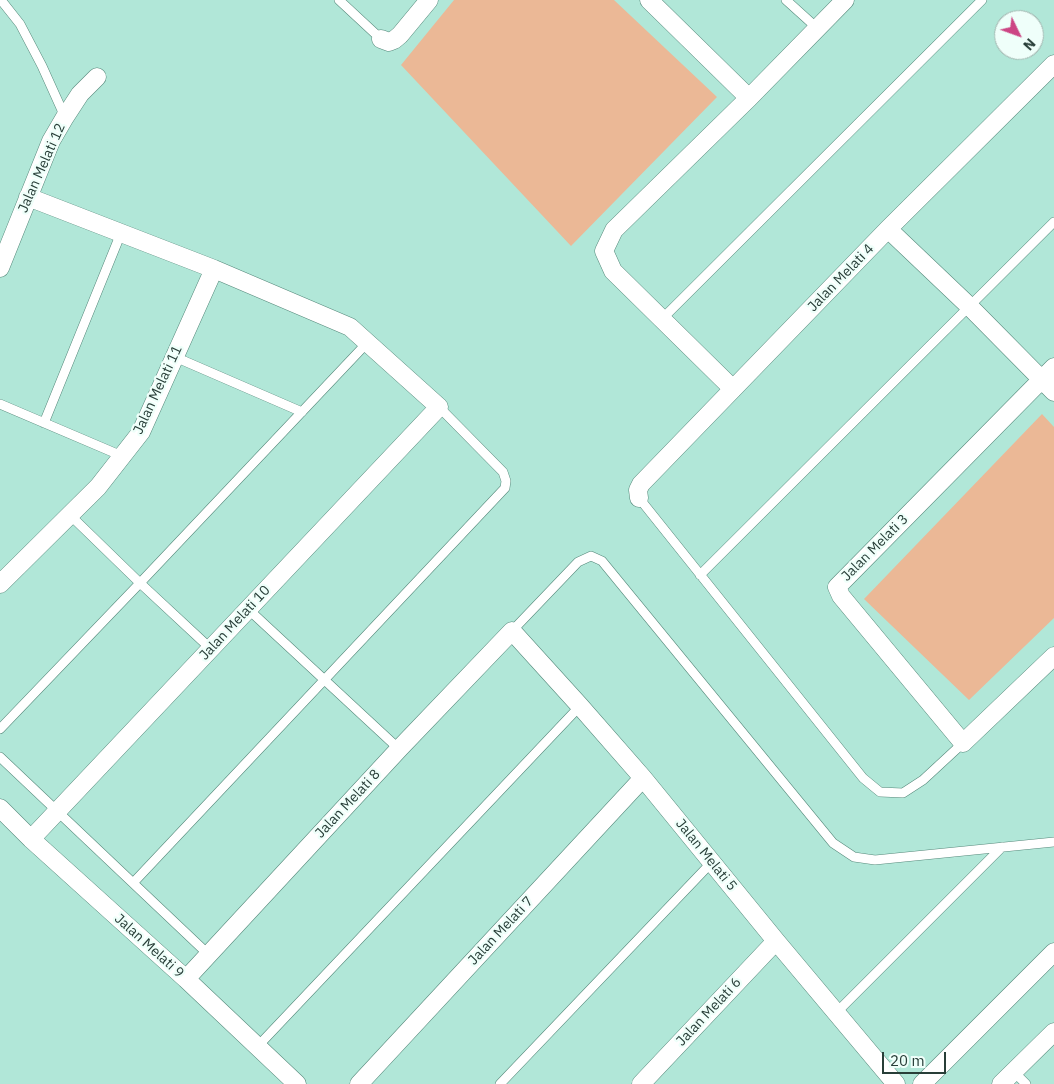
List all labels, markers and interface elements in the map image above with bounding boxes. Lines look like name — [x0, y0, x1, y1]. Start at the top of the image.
north arrow — [994, 10, 1044, 60]
text: N — [1019, 35, 1039, 54]
street label: Jalan Melati 12 — [15, 121, 69, 215]
street label: Jalan Melati 4 — [805, 241, 877, 315]
street label: Jalan Melati 11 — [130, 343, 186, 437]
street label: Jalan Melati 3 — [838, 511, 912, 585]
street label: Jalan Melati 10 — [196, 582, 274, 664]
street label: Jalan Melati 8 — [312, 766, 384, 842]
street label: Jalan Melati 5 — [672, 816, 740, 894]
street label: Jalan Melati 7 — [465, 893, 537, 969]
street label: Jalan Melati 9 — [111, 910, 187, 982]
street label: Jalan Melati 6 — [673, 974, 745, 1050]
scale bar — [884, 1042, 948, 1074]
text: 20 m — [890, 1051, 925, 1070]

